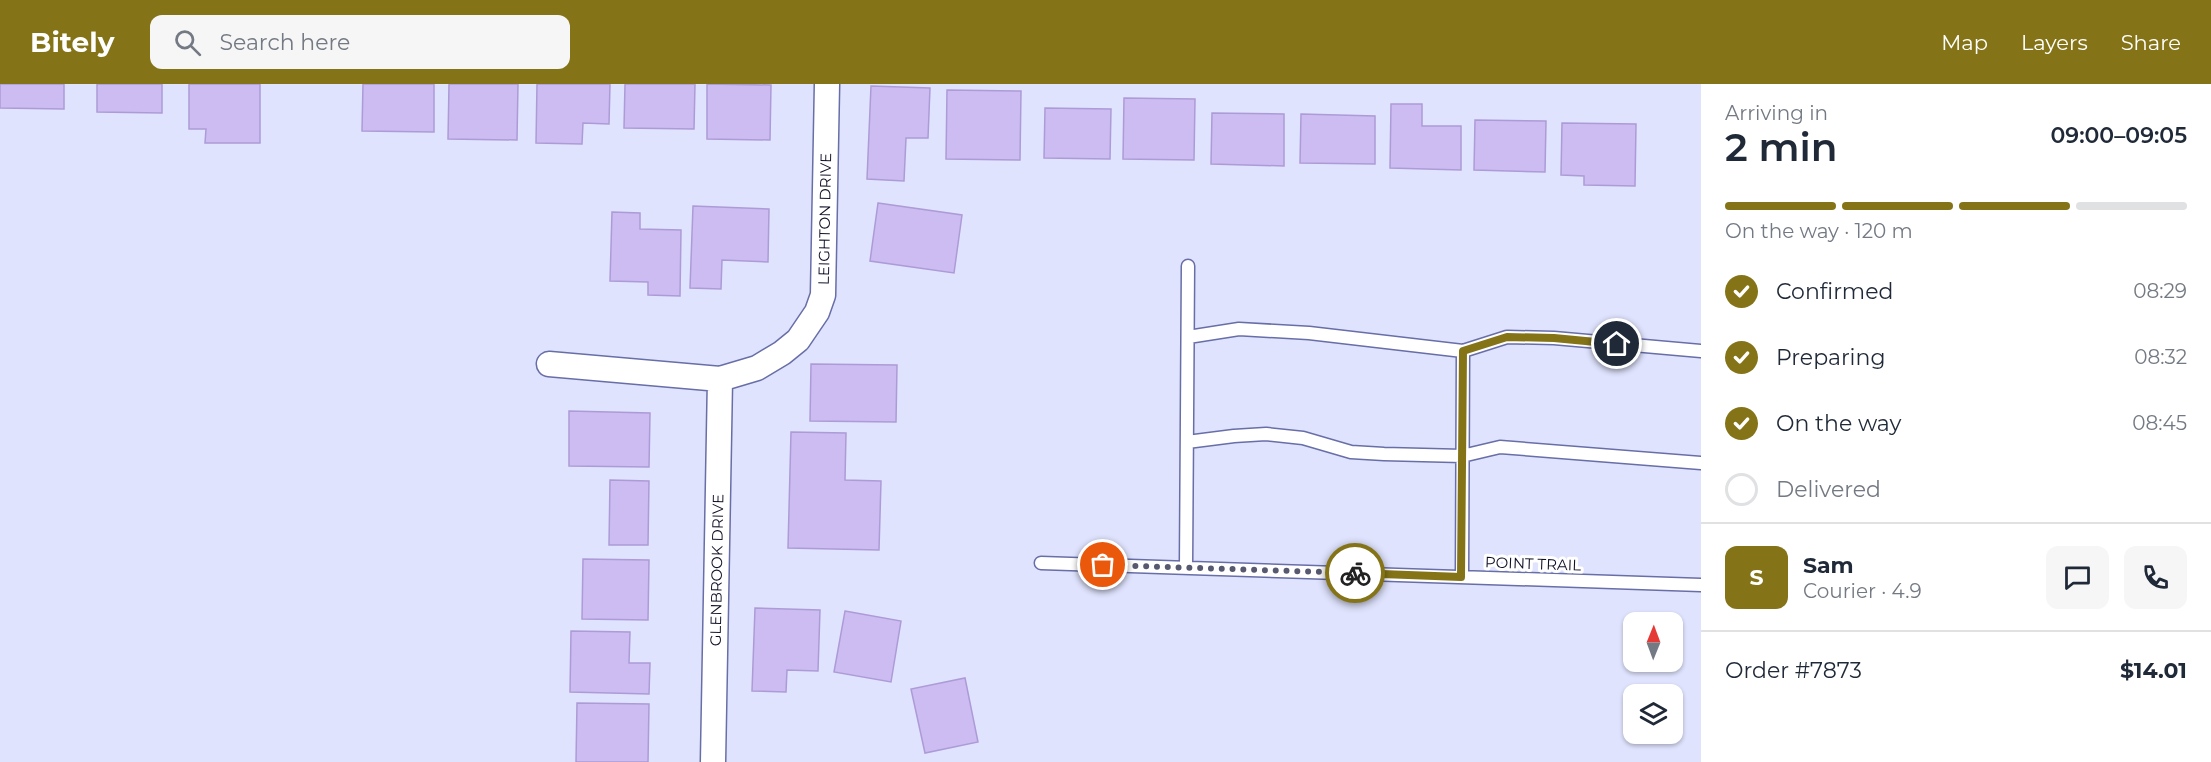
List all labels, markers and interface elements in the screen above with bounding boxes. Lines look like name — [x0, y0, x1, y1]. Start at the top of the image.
search box — [150, 15, 570, 69]
text: Bitely — [30, 25, 114, 59]
icon: search — [171, 26, 204, 59]
text: Search here — [219, 29, 350, 56]
text: Map — [1941, 30, 1988, 55]
text: Layers — [2021, 30, 2088, 55]
text: Share — [2121, 30, 2181, 55]
text: Arriving in — [1725, 101, 1828, 125]
text: 09:00–09:05 — [2051, 122, 2187, 149]
text: 2 min — [1725, 123, 1838, 171]
street label: LEIGHTON DRIVE — [814, 153, 835, 285]
text: On the way · 120 m — [1725, 219, 1913, 243]
icon: check — [1725, 275, 1758, 308]
text: Confirmed — [1776, 278, 1893, 305]
text: 08:29 — [2133, 279, 2187, 303]
pin — [1591, 318, 1642, 369]
icon: home — [1600, 327, 1633, 360]
icon: check — [1725, 341, 1758, 374]
text: Preparing — [1776, 344, 1885, 371]
text: 08:32 — [2134, 345, 2187, 369]
icon: check — [1725, 407, 1758, 440]
text: On the way — [1776, 410, 1901, 437]
text: 08:45 — [2132, 411, 2187, 435]
text: Delivered — [1776, 476, 1881, 503]
street label: GLENBROOK DRIVE — [706, 494, 727, 646]
pin — [1077, 539, 1128, 590]
courier — [1325, 543, 1385, 603]
button: chat — [2046, 546, 2109, 609]
button: phone — [2124, 546, 2187, 609]
icon: bag — [1086, 548, 1119, 581]
street label: POINT TRAIL — [1485, 552, 1582, 575]
text: Sam — [1803, 552, 1854, 579]
icon: bike — [1339, 557, 1372, 590]
text: S — [1749, 564, 1764, 591]
text: Courier · 4.9 — [1803, 579, 1922, 603]
north arrow — [1623, 612, 1683, 672]
map controls — [1623, 612, 1683, 744]
text: Order #7873 — [1725, 657, 1862, 684]
text: $14.01 — [2120, 657, 2187, 684]
button: layers — [1623, 684, 1683, 744]

